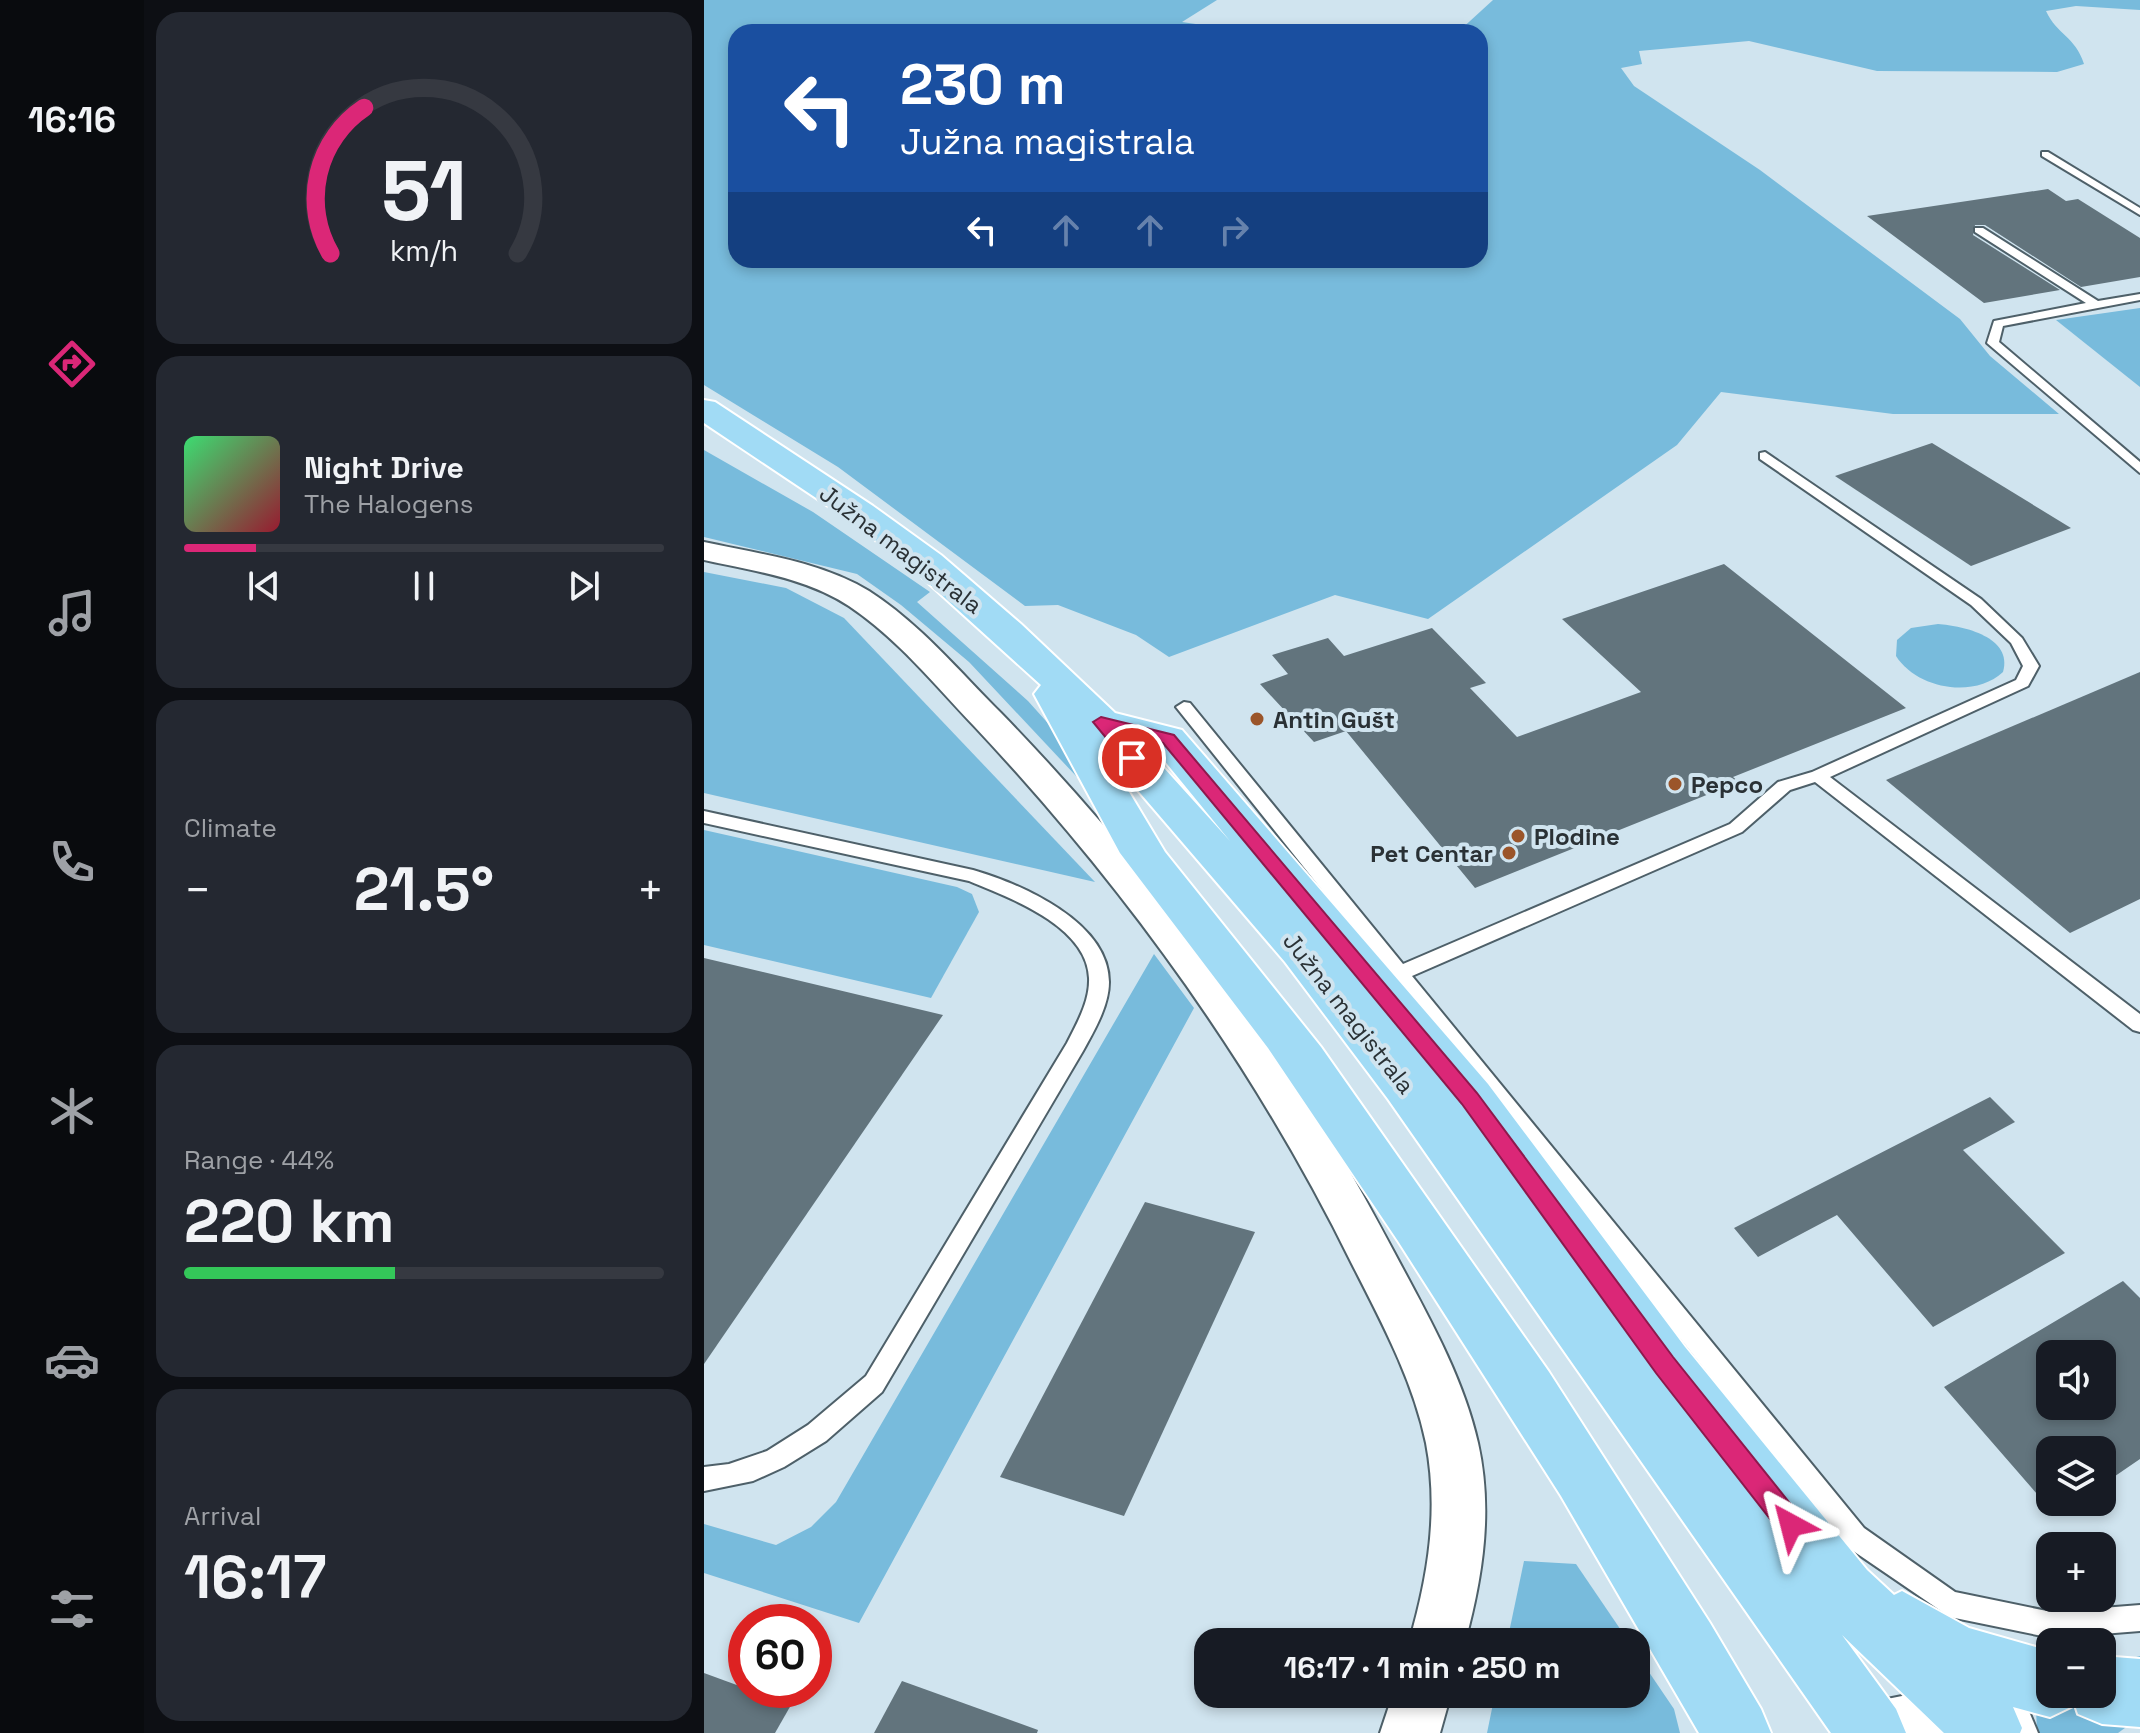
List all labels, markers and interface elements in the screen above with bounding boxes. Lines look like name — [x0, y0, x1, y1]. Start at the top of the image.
text: 230 m — [900, 49, 1066, 120]
icon: left — [768, 56, 872, 160]
text: 16:16 — [28, 97, 116, 143]
text: Južna magistrala — [900, 119, 1195, 165]
text: 51 — [381, 138, 467, 244]
icon: left — [960, 208, 1004, 252]
icon: ahead — [1044, 208, 1088, 252]
icon: ahead — [1128, 208, 1172, 252]
icon: right — [1212, 208, 1256, 252]
text: km/h — [390, 233, 458, 269]
icon: directions — [44, 336, 100, 392]
text: Night Drive — [304, 448, 464, 487]
street label: Južna magistrala — [813, 478, 989, 621]
text: The Halogens — [304, 487, 473, 521]
icon: previous — [242, 564, 286, 608]
icon: pause — [402, 564, 446, 608]
icon: next — [562, 564, 606, 608]
icon: music — [44, 585, 100, 641]
place label: Antin Gušt — [1273, 704, 1395, 735]
marker: Antin Gušt — [1248, 710, 1266, 728]
pin — [1098, 724, 1166, 792]
icon: arrive — [1110, 736, 1154, 780]
place label: Pepco — [1691, 769, 1763, 800]
marker: Pepco — [1666, 775, 1684, 793]
text: Climate — [184, 811, 277, 845]
place label: Plodine — [1534, 821, 1620, 852]
marker: Plodine — [1509, 827, 1527, 845]
icon: phone — [44, 834, 100, 890]
place label: Pet Centar — [1370, 838, 1493, 869]
marker: Pet Centar — [1500, 844, 1518, 862]
text: 21.5° — [354, 851, 494, 928]
text: − — [184, 862, 211, 918]
text: + — [637, 862, 664, 918]
street label: Južna magistrala — [1276, 926, 1422, 1100]
icon: climate — [44, 1083, 100, 1139]
text: Range · 44% — [184, 1143, 334, 1177]
text: 220 km — [184, 1183, 394, 1260]
icon: car — [44, 1332, 100, 1388]
map controls — [2036, 1340, 2116, 1708]
button: sound — [2036, 1340, 2116, 1420]
button: layers — [2036, 1436, 2116, 1516]
position arrow — [1749, 1483, 1833, 1567]
text: Arrival — [184, 1499, 261, 1533]
button: + — [2036, 1532, 2116, 1612]
text: 16:17 — [184, 1539, 326, 1616]
icon: filters — [44, 1581, 100, 1637]
speed limit sign: 60 — [728, 1604, 832, 1708]
button: − — [2036, 1628, 2116, 1708]
text: 16:17 · 1 min · 250 m — [1284, 1648, 1560, 1687]

